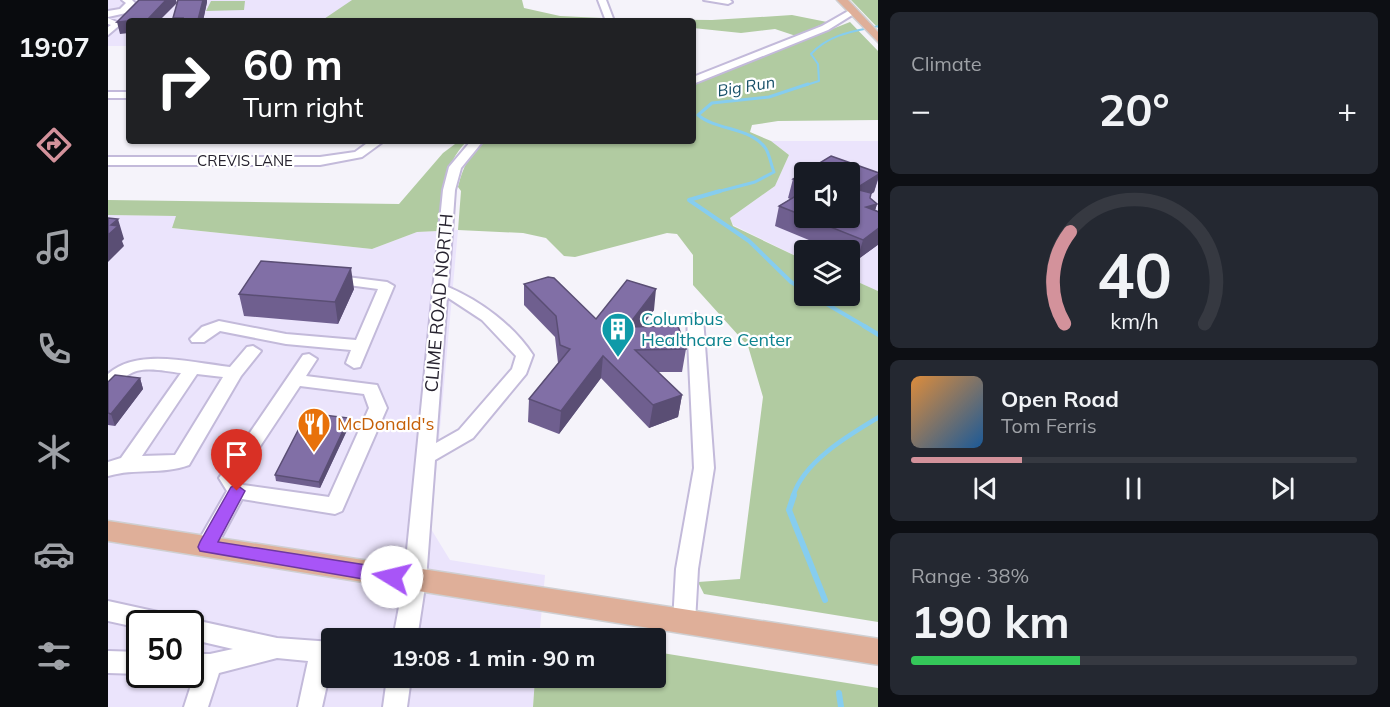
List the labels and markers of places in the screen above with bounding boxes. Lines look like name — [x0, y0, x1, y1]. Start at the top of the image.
place label: Columbus Healthcare Center — [641, 307, 792, 351]
building icon: Columbus Healthcare Center — [600, 311, 636, 358]
restaurant icon: McDonald's — [296, 406, 332, 453]
place label: McDonald's — [337, 412, 434, 435]
pin — [211, 429, 262, 491]

